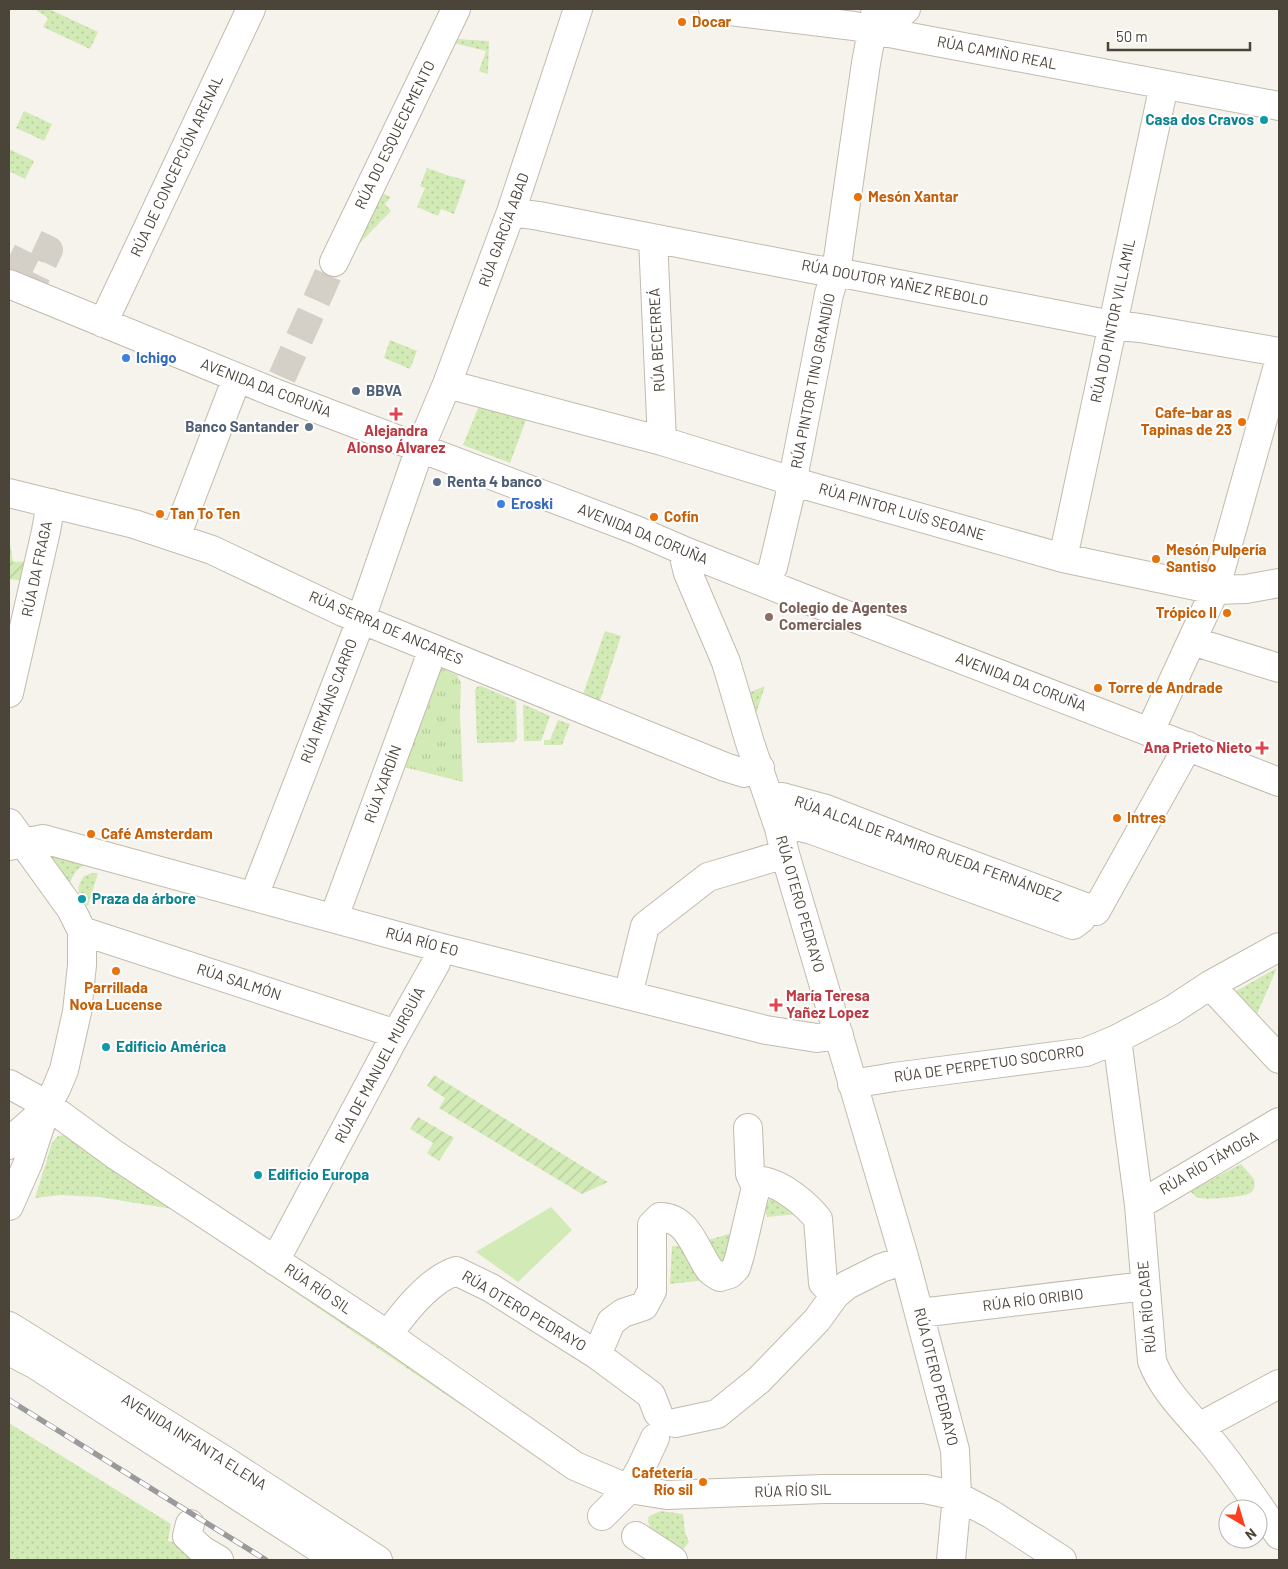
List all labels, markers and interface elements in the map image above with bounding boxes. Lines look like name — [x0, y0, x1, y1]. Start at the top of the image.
place label: Docar — [692, 12, 732, 30]
marker: Docar — [676, 16, 688, 28]
scale bar — [1108, 20, 1250, 52]
text: 50 m — [1116, 27, 1148, 45]
street label: RÚA CAMIÑO REAL — [936, 32, 1059, 72]
street label: RÚA DO ESQUECEMENTO — [350, 57, 438, 212]
street label: RÚA DE CONCEPCIÓN ARENAL — [126, 72, 226, 259]
place label: Casa dos Cravos — [1146, 110, 1254, 128]
marker: Casa dos Cravos — [1258, 114, 1270, 126]
street label: RÚA GARCÍA ABAD — [474, 170, 532, 289]
place label: Mesón Xantar — [868, 187, 959, 205]
marker: Mesón Xantar — [852, 191, 864, 203]
street label: RÚA DO PINTOR VILLAMIL — [1086, 237, 1138, 404]
street label: RÚA DOUTOR YAÑEZ REBOLO — [800, 255, 990, 309]
street label: RÚA BECERREÁ — [644, 288, 668, 392]
street label: RÚA PINTOR TINO GRANDÍO — [786, 291, 838, 470]
place label: Ichigo — [136, 348, 177, 366]
marker: Ichigo — [120, 352, 132, 364]
street label: AVENIDA DA CORUÑA — [198, 354, 334, 420]
place label: BBVA — [366, 381, 402, 399]
marker: BBVA — [350, 385, 362, 397]
place label: Cafe-bar as Tapinas de 23 — [1141, 403, 1232, 438]
marker: Alejandra Alonso Álvarez — [390, 408, 402, 420]
marker: Cafe-bar as Tapinas de 23 — [1236, 416, 1248, 428]
place label: Banco Santander — [185, 417, 299, 435]
marker: Banco Santander — [303, 421, 315, 433]
place label: Alejandra Alonso Álvarez — [347, 421, 446, 456]
place label: Renta 4 banco — [447, 472, 542, 490]
marker: Renta 4 banco — [431, 476, 443, 488]
street label: RÚA PINTOR LUÍS SEOANE — [817, 479, 988, 543]
place label: Eroski — [511, 494, 553, 512]
marker: Eroski — [495, 498, 507, 510]
street label: AVENIDA DA CORUÑA — [576, 499, 711, 567]
place label: Tan To Ten — [170, 504, 240, 522]
place label: Cofín — [664, 507, 699, 525]
marker: Tan To Ten — [154, 508, 166, 520]
marker: Cofín — [648, 511, 660, 523]
street label: RÚA DA FRAGA — [17, 519, 55, 618]
place label: Mesón Pulpería Santiso — [1166, 540, 1267, 575]
marker: Mesón Pulpería Santiso — [1150, 553, 1162, 565]
street label: RÚA SERRA DE ANCARES — [307, 586, 466, 668]
place label: Colegio de Agentes Comerciales — [779, 598, 908, 633]
place label: Trópico II — [1156, 603, 1217, 621]
marker: Trópico II — [1221, 607, 1233, 619]
marker: Colegio de Agentes Comerciales — [763, 611, 775, 623]
street label: RÚA IRMÁNS CARRO — [296, 636, 360, 765]
street label: AVENIDA DA CORUÑA — [953, 648, 1089, 714]
place label: Torre de Andrade — [1108, 678, 1223, 696]
marker: Torre de Andrade — [1092, 682, 1104, 694]
place label: Ana Prieto Nieto — [1144, 738, 1252, 756]
street label: RÚA XARDÍN — [360, 742, 404, 825]
marker: Ana Prieto Nieto — [1256, 742, 1268, 754]
street label: RÚA ALCALDE RAMIRO RUEDA FERNÁNDEZ — [792, 791, 1064, 905]
place label: Intres — [1127, 808, 1166, 826]
marker: Intres — [1111, 812, 1123, 824]
place label: Café Amsterdam — [101, 824, 213, 842]
marker: Café Amsterdam — [85, 828, 97, 840]
street label: RÚA OTERO PEDRAYO — [773, 833, 829, 974]
place label: Praza da árbore — [92, 889, 196, 907]
marker: Praza da árbore — [76, 893, 88, 905]
street label: RÚA RÍO EO — [384, 923, 461, 959]
street label: RÚA SALMÓN — [195, 959, 284, 1003]
marker: Parrillada Nova Lucense — [110, 965, 122, 977]
place label: Parrillada Nova Lucense — [69, 978, 163, 1013]
street label: RÚA DE MANUEL MURGUÍA — [330, 983, 428, 1146]
place label: María Teresa Yañez Lopez — [786, 986, 870, 1021]
marker: María Teresa Yañez Lopez — [770, 999, 782, 1011]
place label: Edificio América — [116, 1037, 226, 1055]
marker: Edificio América — [100, 1041, 112, 1053]
street label: RÚA DE PERPETUO SOCORRO — [893, 1041, 1085, 1085]
street label: RÚA RÍO TÁMOGA — [1156, 1126, 1261, 1198]
place label: Edificio Europa — [268, 1165, 369, 1183]
marker: Edificio Europa — [252, 1169, 264, 1181]
street label: RÚA RÍO SIL — [281, 1259, 356, 1317]
street label: RÚA RÍO CABE — [1133, 1260, 1159, 1354]
street label: RÚA OTERO PEDRAYO — [459, 1266, 590, 1354]
street label: RÚA RÍO ORIBIO — [982, 1284, 1084, 1314]
street label: RÚA OTERO PEDRAYO — [911, 1306, 963, 1448]
street label: AVENIDA INFANTA ELENA — [119, 1389, 270, 1493]
place label: Cafetería Río sil — [632, 1463, 693, 1498]
marker: Cafetería Río sil — [697, 1476, 709, 1488]
street label: RÚA RÍO SIL — [754, 1480, 832, 1500]
north arrow — [1218, 1499, 1268, 1549]
text: N — [1242, 1525, 1260, 1544]

